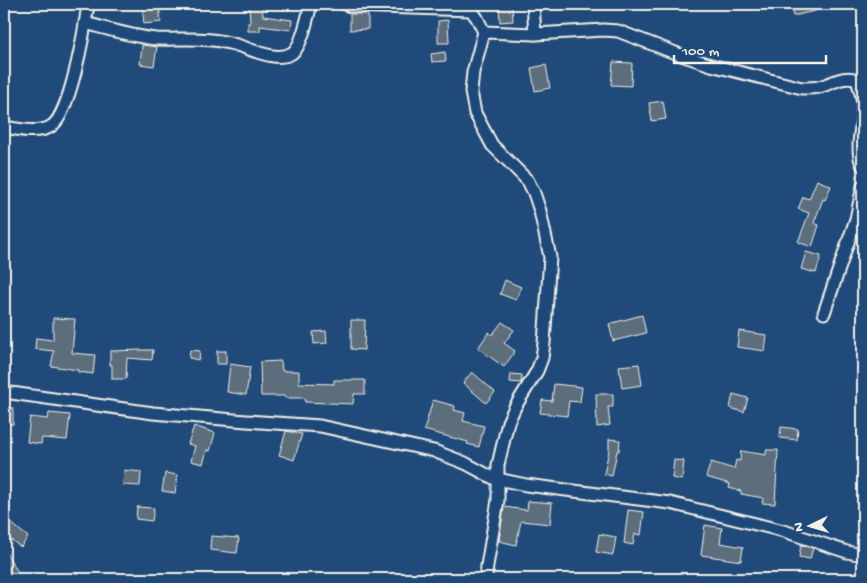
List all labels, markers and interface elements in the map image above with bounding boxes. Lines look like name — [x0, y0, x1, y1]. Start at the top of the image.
scale bar — [674, 32, 827, 64]
text: 100 m — [681, 43, 720, 61]
north arrow — [784, 500, 834, 550]
text: N — [791, 522, 808, 532]

